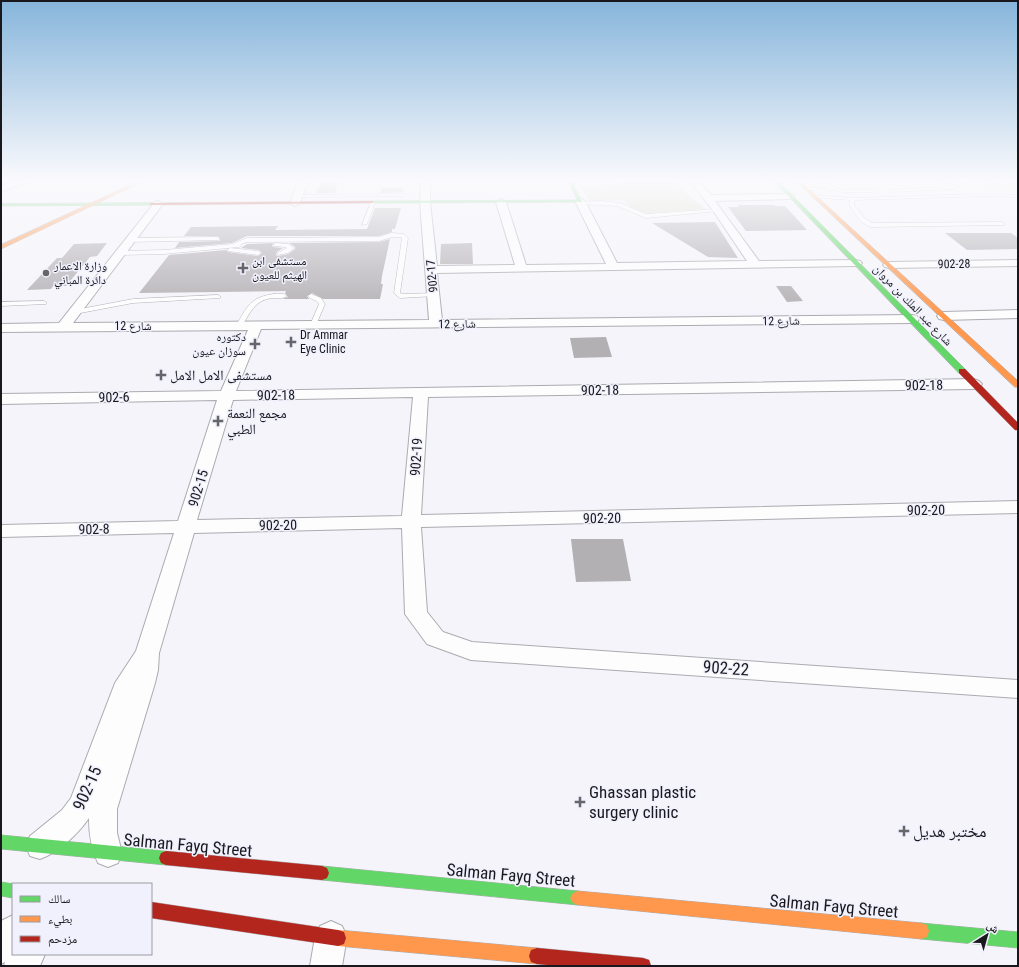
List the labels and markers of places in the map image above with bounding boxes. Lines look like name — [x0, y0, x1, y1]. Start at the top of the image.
place label: مستشفى ابن الهيثم للعيون — [252, 254, 307, 283]
place label: وزارة الاعمار دائرة المباني — [53, 259, 107, 290]
marker: مستشفى ابن الهيثم للعيون — [237, 262, 249, 274]
marker: وزارة الاعمار دائرة المباني — [41, 268, 51, 278]
place label: Dr Ammar Eye Clinic — [300, 328, 348, 356]
place label: دكتوره سوزان عيون — [192, 330, 246, 358]
marker: Dr Ammar Eye Clinic — [285, 336, 297, 348]
marker: دكتوره سوزان عيون — [249, 338, 261, 350]
place label: مستشفى الامل الامل — [170, 367, 272, 384]
marker: مستشفى الامل الامل — [155, 369, 167, 381]
place label: مجمع النعمة الطبي — [227, 405, 287, 441]
marker: مجمع النعمة الطبي — [212, 415, 224, 427]
place label: Ghassan plastic surgery clinic — [589, 782, 696, 822]
marker: Ghassan plastic surgery clinic — [574, 796, 586, 808]
place label: مختبر هديل — [913, 821, 987, 842]
marker: مختبر هديل — [898, 825, 910, 837]

